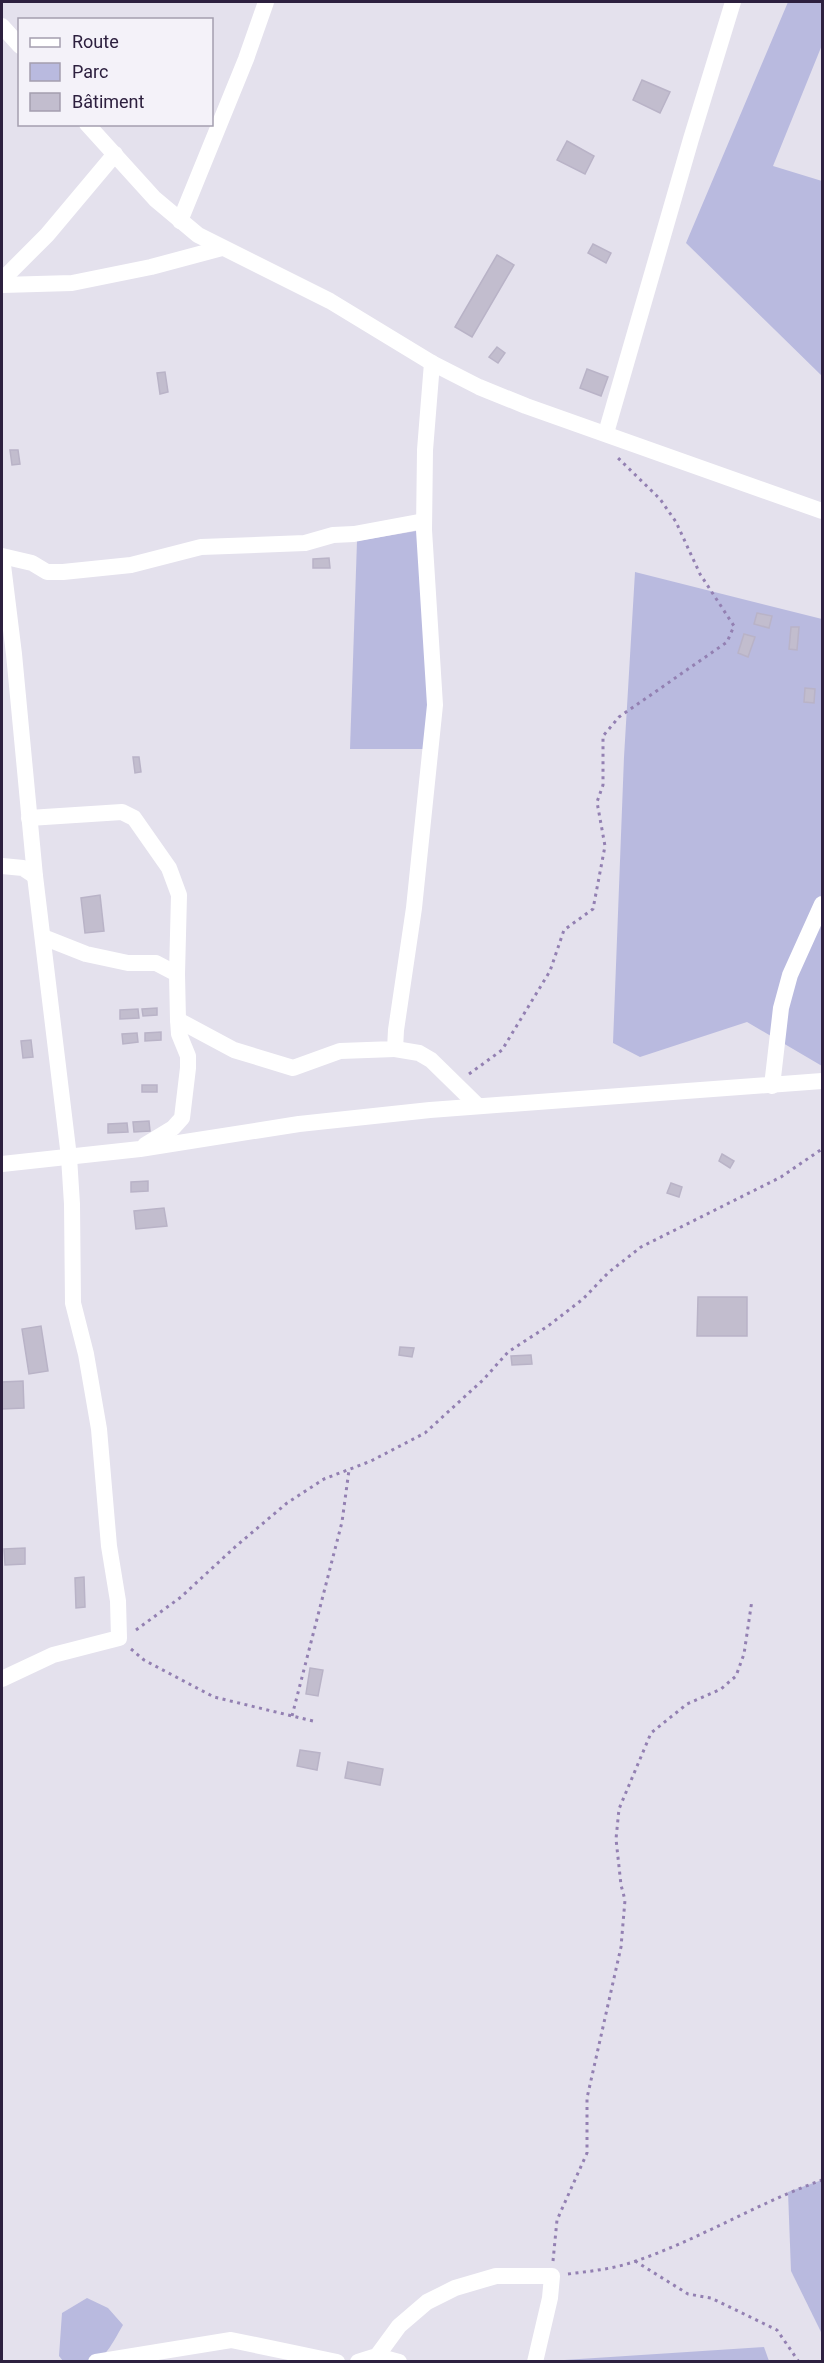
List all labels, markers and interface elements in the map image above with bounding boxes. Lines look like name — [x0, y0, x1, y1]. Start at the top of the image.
legend — [18, 18, 213, 126]
text: Route — [72, 31, 119, 52]
text: Parc — [72, 61, 108, 82]
text: Bâtiment — [72, 91, 145, 112]

